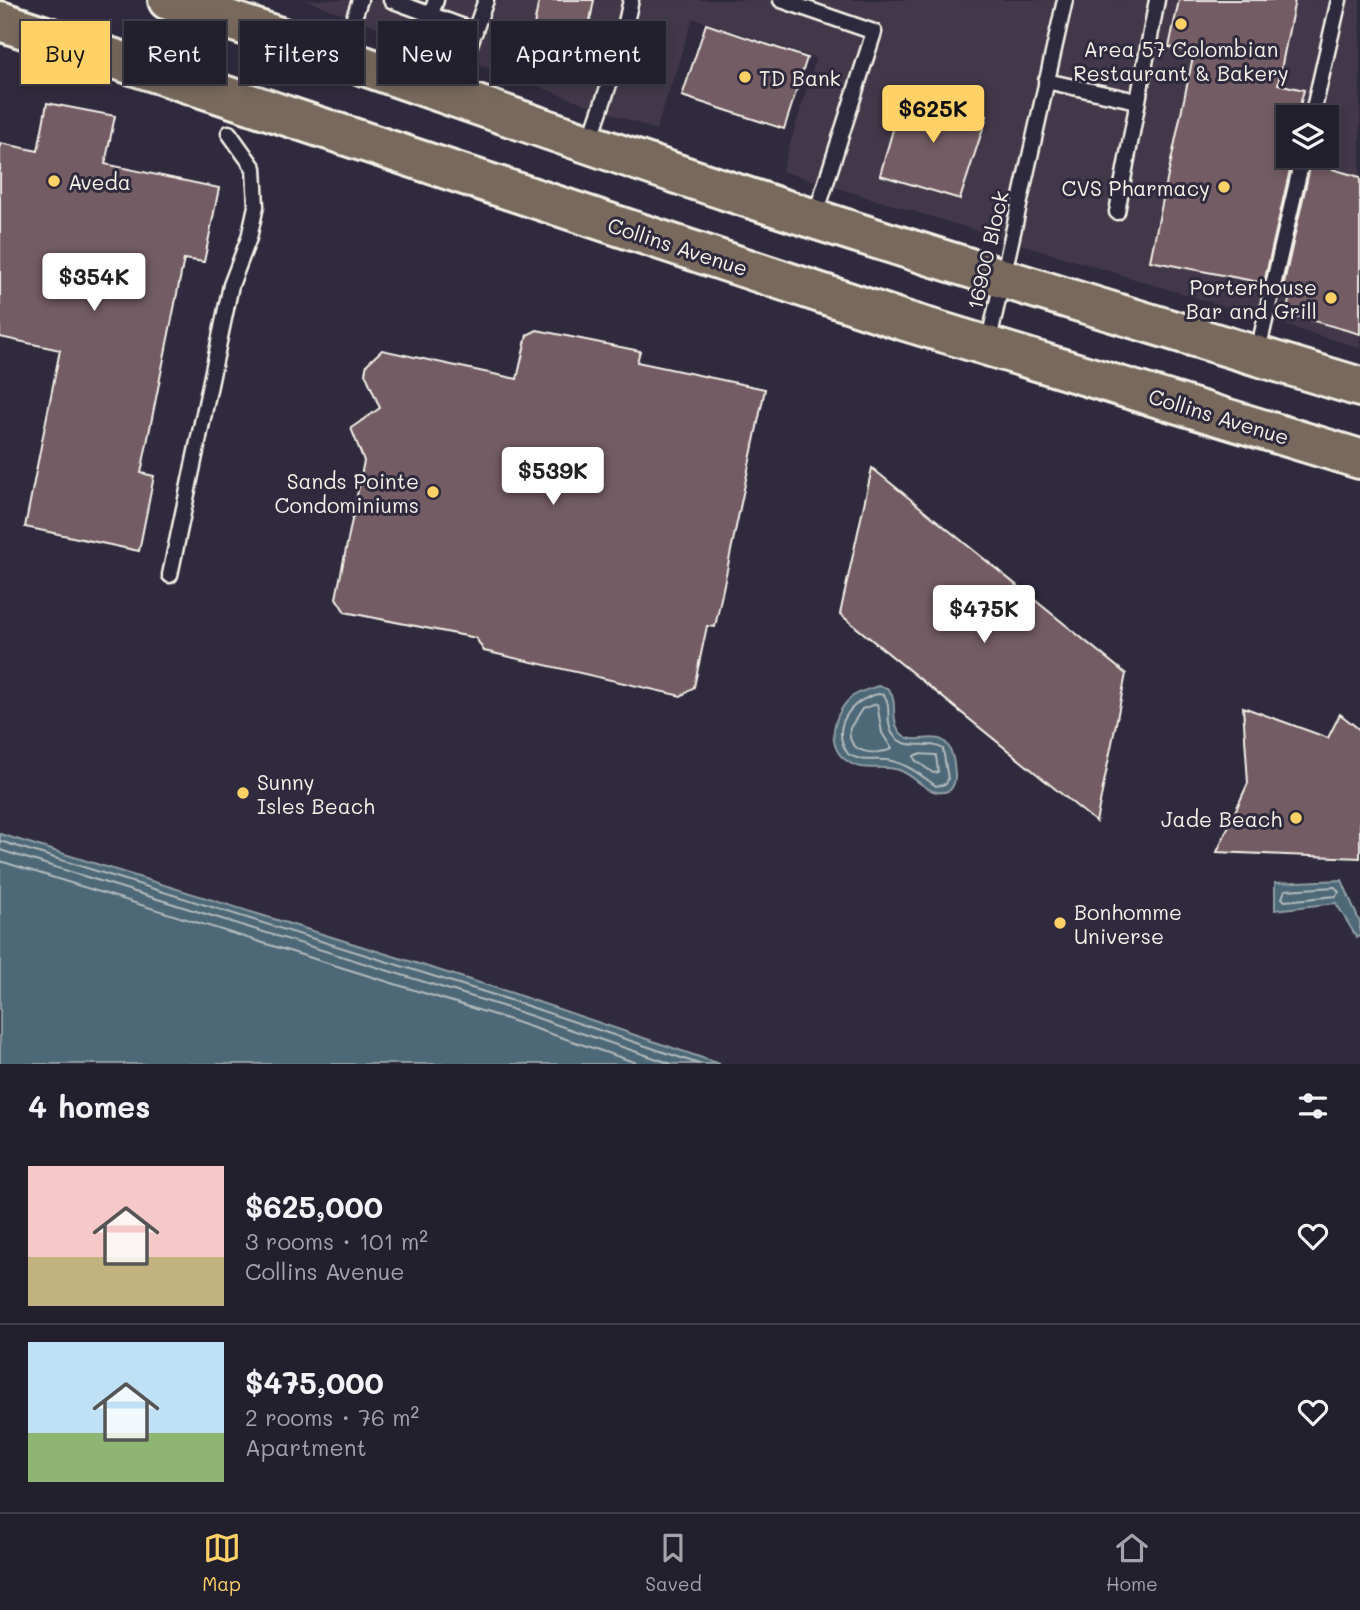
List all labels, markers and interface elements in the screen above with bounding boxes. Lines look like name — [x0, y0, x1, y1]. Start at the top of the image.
marker: Area 57 Colombian Restaurant & Bakery — [1173, 16, 1189, 32]
chip: Buy — [21, 21, 110, 84]
chip: Rent — [124, 21, 226, 84]
chip: Filters — [240, 21, 364, 84]
chip: New — [378, 21, 477, 84]
chip: Apartment — [491, 21, 666, 84]
place label: Area 57 Colombian Restaurant & Bakery — [1073, 35, 1289, 86]
place label: TD Bank — [759, 64, 841, 91]
marker: TD Bank — [737, 69, 753, 85]
pin: $625K — [884, 86, 982, 145]
text: $625K — [898, 93, 968, 123]
map controls — [1276, 105, 1339, 168]
button: layers — [1276, 105, 1339, 168]
place label: Aveda — [68, 168, 131, 195]
marker: Aveda — [46, 173, 62, 189]
place label: CVS Pharmacy — [1062, 174, 1210, 201]
marker: CVS Pharmacy — [1216, 179, 1232, 195]
street label: 16900 Block — [960, 188, 1014, 312]
street label: Collins Avenue — [605, 211, 751, 281]
pin: $354K — [45, 254, 143, 313]
text: $354K — [58, 261, 130, 291]
place label: Porterhouse Bar and Grill — [1186, 273, 1317, 324]
marker: Porterhouse Bar and Grill — [1323, 290, 1339, 306]
street label: Collins Avenue — [1145, 382, 1293, 450]
pin: $539K — [504, 448, 602, 507]
text: $539K — [518, 455, 588, 485]
place label: Sands Pointe Condominiums — [274, 467, 419, 518]
marker: Sands Pointe Condominiums — [425, 484, 441, 500]
pin: $475K — [935, 586, 1033, 645]
text: $475K — [949, 593, 1019, 623]
place label: Sunny Isles Beach — [257, 768, 375, 819]
marker: Sunny Isles Beach — [235, 785, 251, 801]
place label: Jade Beach — [1161, 805, 1282, 832]
marker: Jade Beach — [1288, 810, 1304, 826]
place label: Bonhomme Universe — [1074, 898, 1182, 949]
marker: Bonhomme Universe — [1052, 915, 1068, 931]
text: 4 homes — [28, 1086, 150, 1126]
icon: filters — [1294, 1087, 1332, 1125]
text: $625,000 — [245, 1186, 383, 1226]
icon: home — [84, 1194, 168, 1278]
icon: heart — [1294, 1217, 1332, 1255]
text: 3 rooms · 101 m² — [245, 1226, 428, 1256]
text: Collins Avenue — [245, 1256, 405, 1286]
text: $475,000 — [245, 1362, 384, 1402]
icon: home — [84, 1370, 168, 1454]
icon: heart — [1294, 1393, 1332, 1431]
text: 2 rooms · 76 m² — [245, 1402, 419, 1432]
text: Apartment — [245, 1432, 367, 1462]
tab: Map — [202, 1529, 241, 1596]
tab: Saved — [645, 1529, 702, 1596]
tab: Home — [1106, 1529, 1158, 1596]

